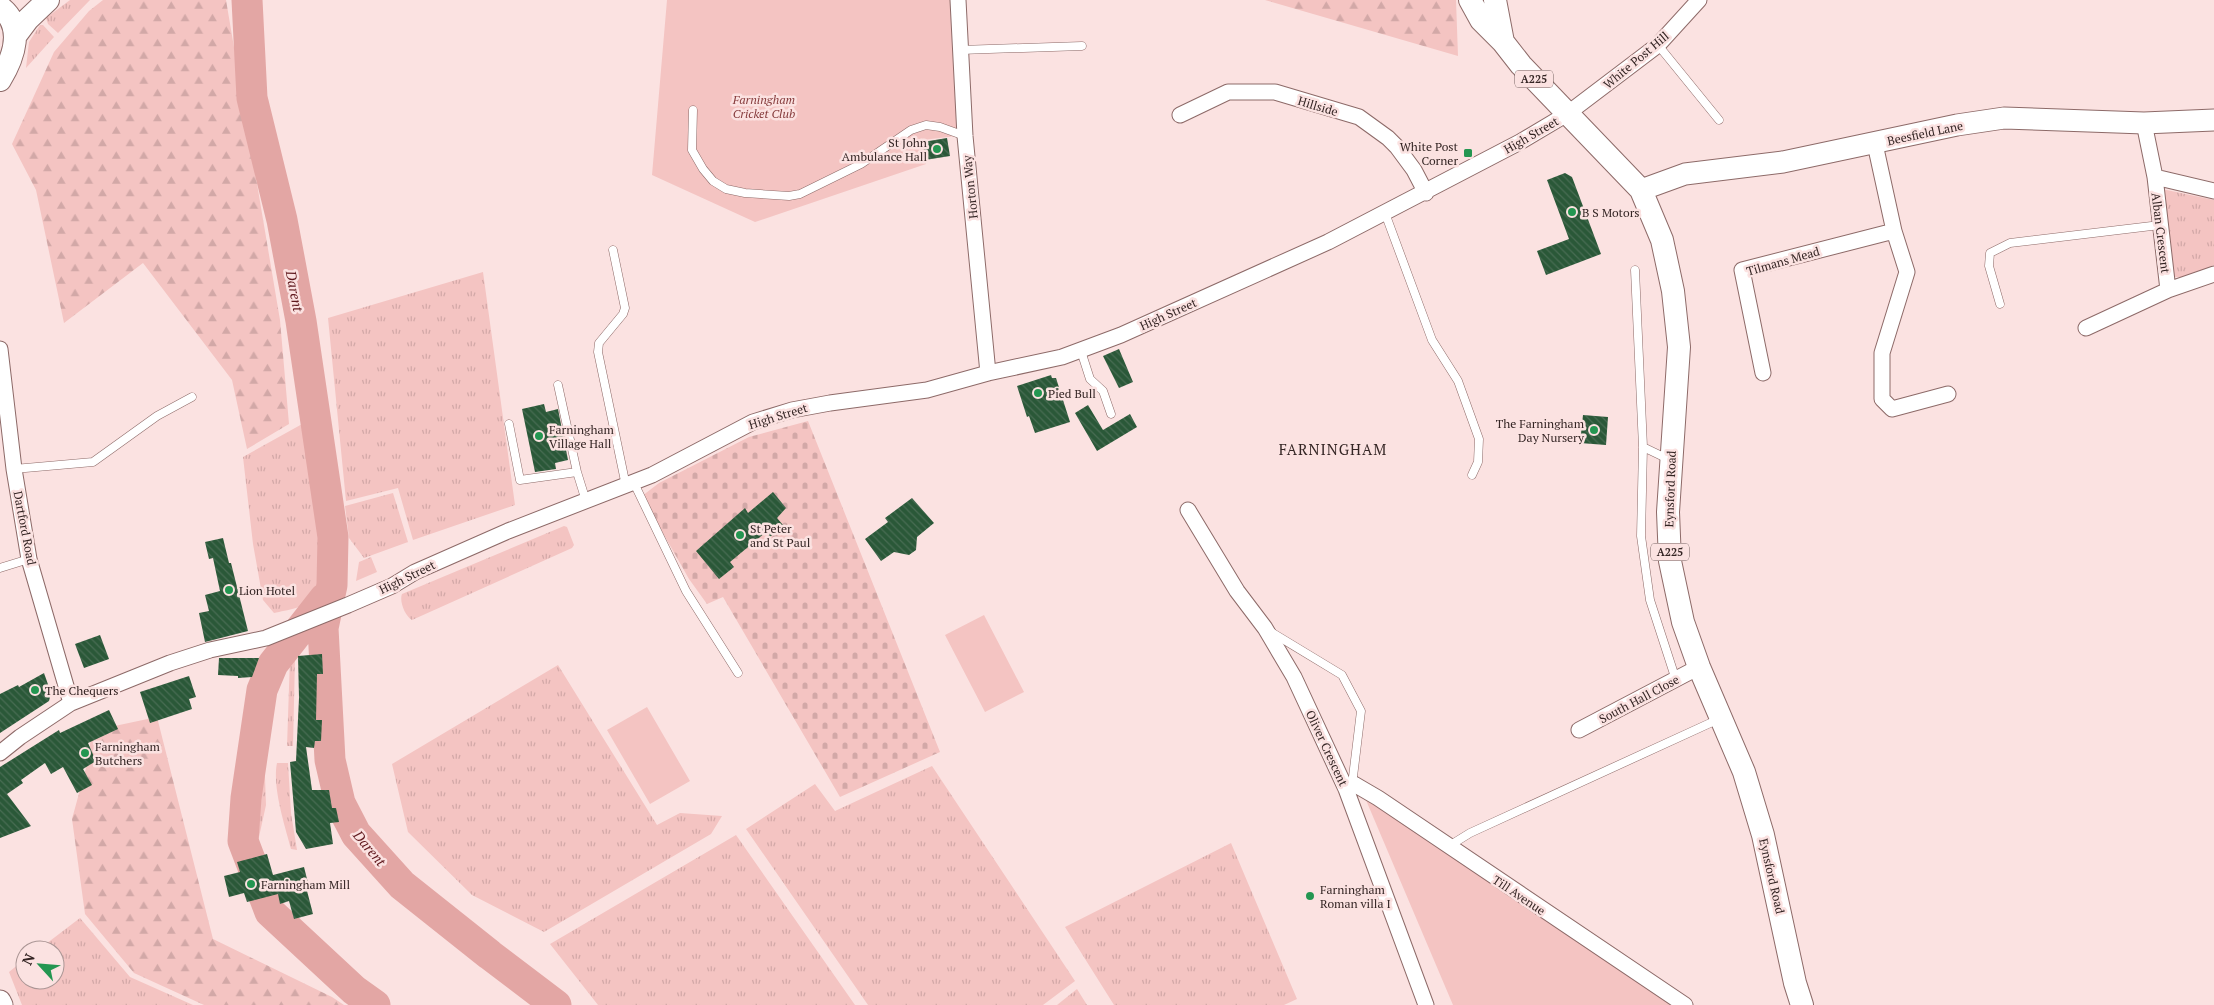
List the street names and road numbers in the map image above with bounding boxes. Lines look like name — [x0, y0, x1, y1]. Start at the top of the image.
street label: White Post Hill — [1600, 28, 1672, 92]
road number: A225 — [1515, 70, 1553, 88]
street label: Hillside — [1296, 93, 1340, 119]
street label: High Street — [1501, 113, 1561, 157]
street label: Beesfield Lane — [1886, 118, 1964, 148]
street label: Horton Way — [959, 154, 981, 219]
street label: Alban Crescent — [2149, 192, 2173, 275]
street label: Tilmans Mead — [1745, 243, 1822, 279]
street label: High Street — [1137, 295, 1199, 333]
street label: High Street — [747, 400, 810, 432]
street label: Eynsford Road — [1661, 450, 1679, 528]
street label: Dartford Road — [10, 490, 40, 567]
road number: A225 — [1651, 544, 1689, 560]
street label: High Street — [376, 557, 438, 597]
street label: South Hall Close — [1596, 672, 1682, 726]
street label: Oliver Crescent — [1303, 708, 1351, 789]
street label: Eynsford Road — [1756, 837, 1788, 915]
street label: Till Avenue — [1490, 872, 1548, 918]

